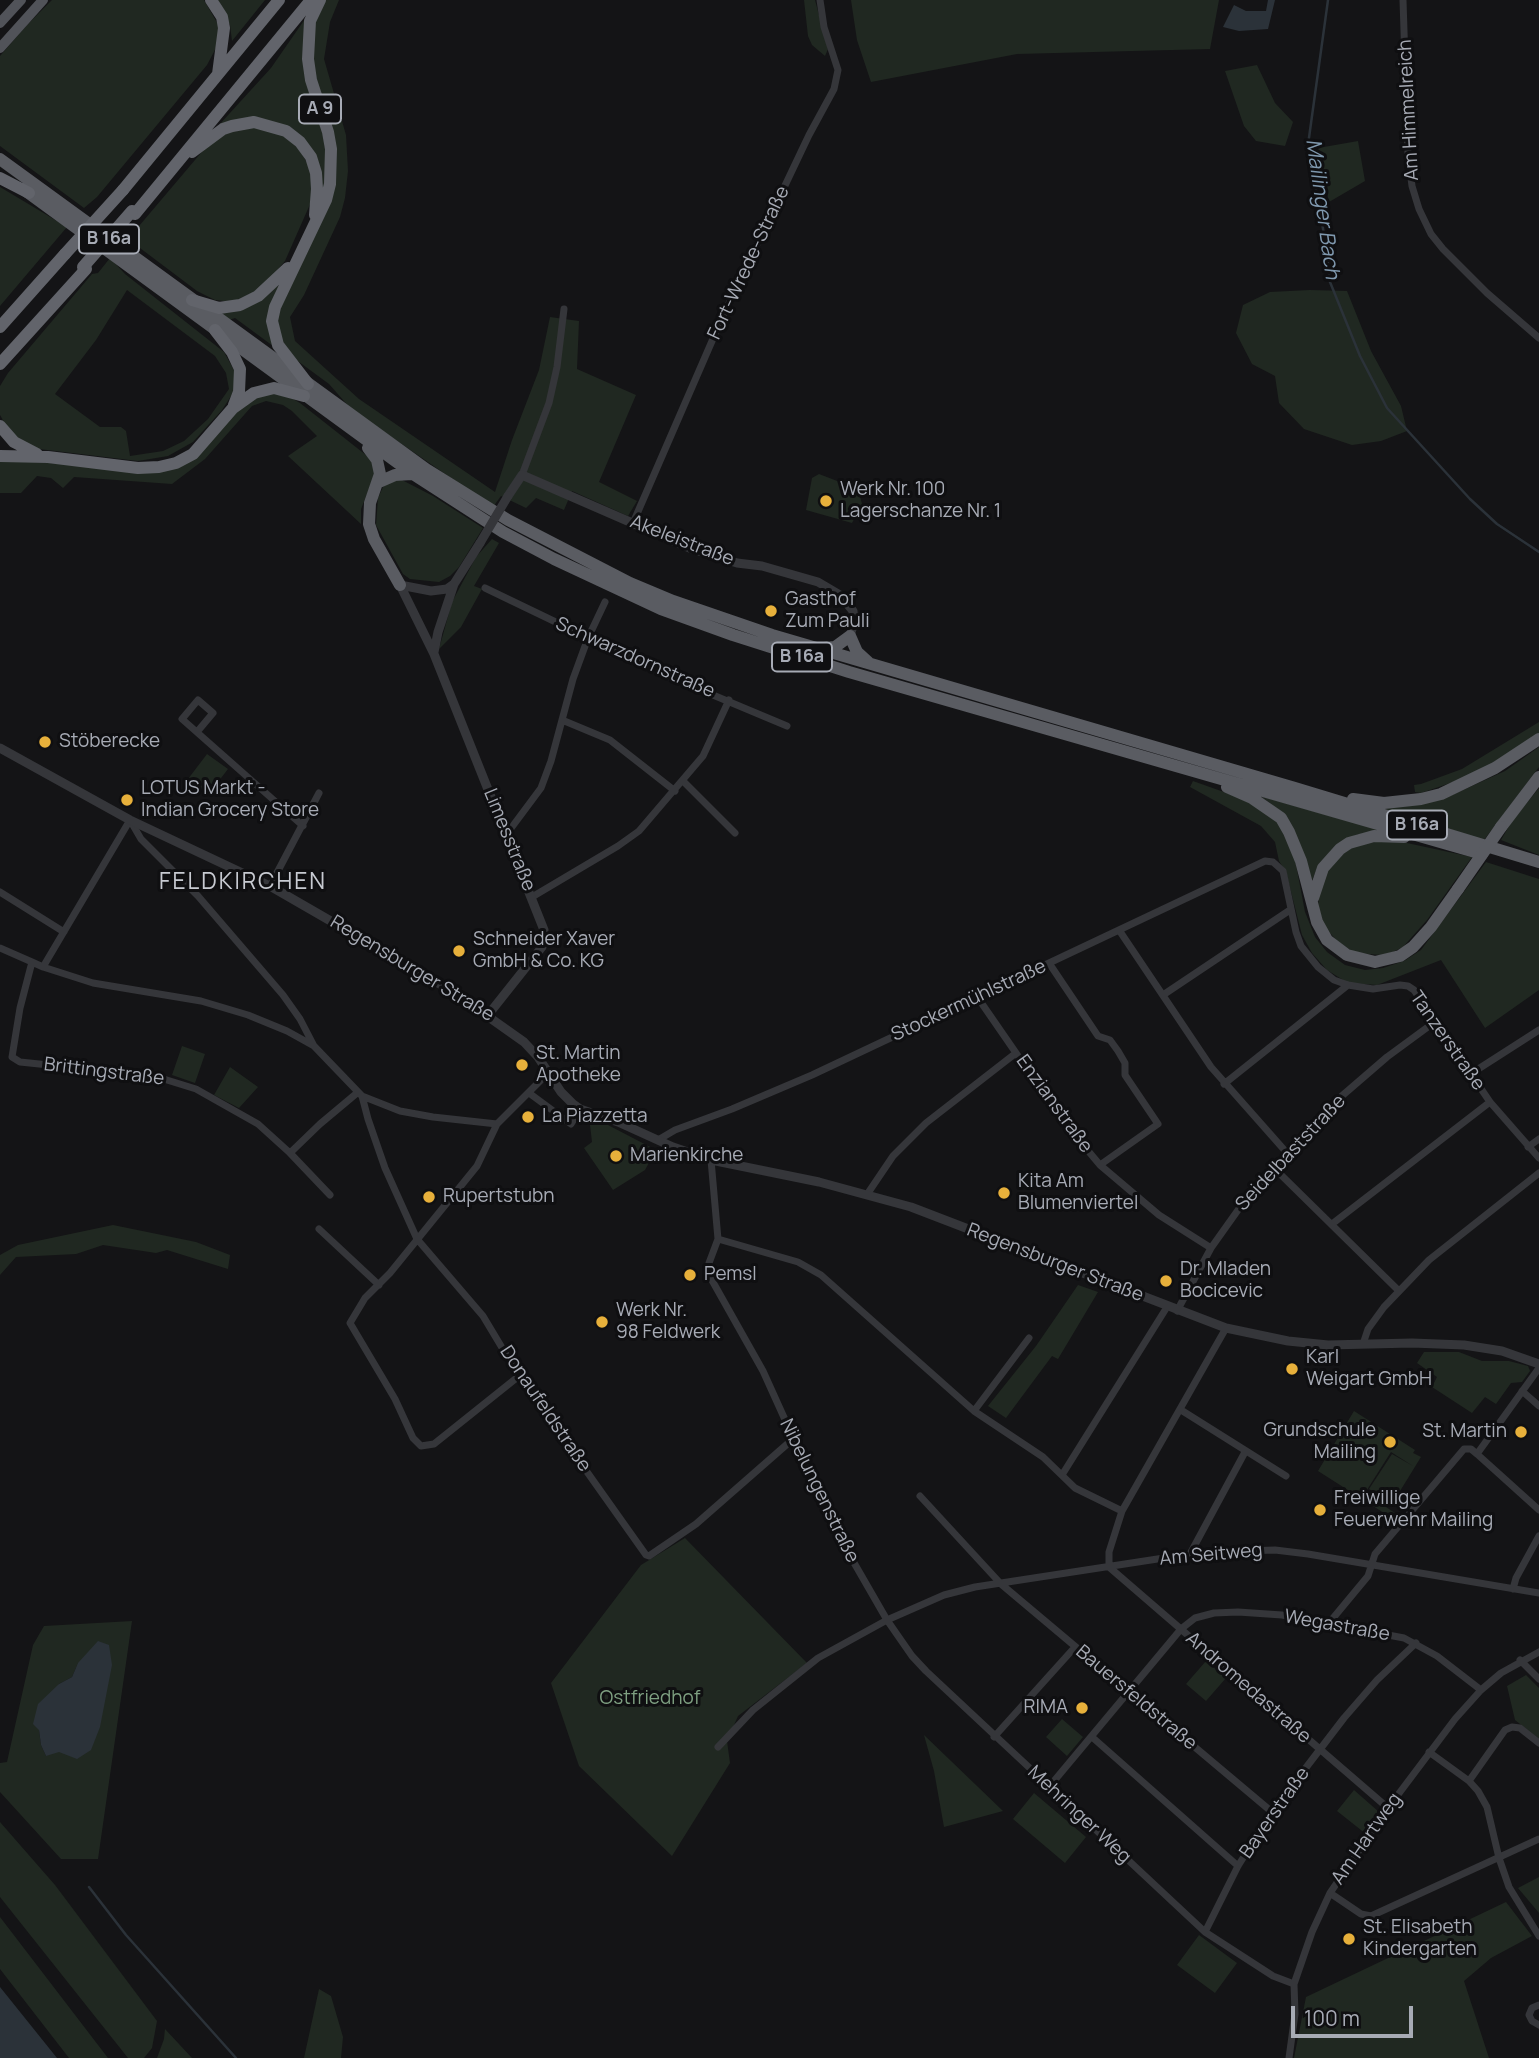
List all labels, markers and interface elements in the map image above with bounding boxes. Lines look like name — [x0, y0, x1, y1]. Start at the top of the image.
street label: Am Himmelreich — [1394, 39, 1424, 181]
road number: A 9 — [299, 94, 341, 124]
water label: Mailinger Bach — [1300, 137, 1344, 281]
street label: Fort-Wrede-Straße — [703, 183, 795, 343]
road number: B 16a — [79, 225, 139, 254]
place label: Werk Nr. 100 Lagerschanze Nr. 1 — [840, 479, 1001, 523]
marker: Werk Nr. 100 Lagerschanze Nr. 1 — [818, 493, 834, 509]
street label: Akeleistraße — [627, 511, 737, 571]
place label: Gasthof Zum Pauli — [785, 589, 870, 633]
marker: Gasthof Zum Pauli — [763, 603, 779, 619]
street label: Schwarzdornstraße — [552, 613, 718, 703]
road number: B 16a — [772, 642, 832, 672]
place label: Stöberecke — [59, 731, 160, 753]
marker: Stöberecke — [37, 734, 53, 750]
place label: LOTUS Markt - Indian Grocery Store — [141, 778, 319, 822]
street label: Limesstraße — [478, 785, 540, 895]
marker: LOTUS Markt - Indian Grocery Store — [119, 792, 135, 808]
road number: B 16a — [1387, 810, 1447, 840]
district label: FELDKIRCHEN — [160, 869, 326, 897]
street label: Regensburger Straße — [326, 911, 498, 1027]
place label: Schneider Xaver GmbH & Co. KG — [473, 929, 615, 973]
marker: Schneider Xaver GmbH & Co. KG — [451, 943, 467, 959]
street label: Stockermühlstraße — [888, 955, 1050, 1047]
street label: Tanzerstraße — [1404, 987, 1490, 1095]
place label: St. Martin Apotheke — [536, 1043, 621, 1087]
street label: Enzianstraße — [1011, 1051, 1097, 1157]
street label: Brittingstraße — [43, 1053, 165, 1091]
marker: St. Martin Apotheke — [514, 1057, 530, 1073]
street label: Seidelbaststraße — [1231, 1090, 1351, 1216]
place label: La Piazzetta — [542, 1106, 648, 1128]
marker: La Piazzetta — [520, 1109, 536, 1125]
place label: Marienkirche — [630, 1145, 743, 1167]
marker: Marienkirche — [608, 1148, 624, 1164]
place label: Kita Am Blumenviertel — [1018, 1171, 1138, 1215]
marker: Kita Am Blumenviertel — [996, 1185, 1012, 1201]
place label: Rupertstubn — [443, 1186, 554, 1208]
marker: Rupertstubn — [421, 1189, 437, 1205]
street label: Regensburger Straße — [964, 1219, 1146, 1307]
place label: Dr. Mladen Bocicevic — [1180, 1259, 1271, 1303]
place label: Pemsl — [704, 1264, 757, 1286]
marker: Pemsl — [682, 1267, 698, 1283]
marker: Dr. Mladen Bocicevic — [1158, 1273, 1174, 1289]
place label: Werk Nr. 98 Feldwerk — [616, 1300, 720, 1344]
marker: Werk Nr. 98 Feldwerk — [594, 1314, 610, 1330]
street label: Donaufeldstraße — [494, 1342, 596, 1476]
place label: Karl Weigart GmbH — [1306, 1347, 1432, 1391]
marker: Karl Weigart GmbH — [1284, 1361, 1300, 1377]
street label: Nibelungenstraße — [774, 1415, 864, 1567]
place label: Grundschule Mailing — [1263, 1420, 1376, 1464]
place label: St. Martin — [1422, 1421, 1507, 1443]
marker: St. Martin — [1513, 1424, 1529, 1440]
marker: Grundschule Mailing — [1382, 1434, 1398, 1450]
place label: Freiwillige Feuerwehr Mailing — [1334, 1488, 1493, 1532]
marker: Freiwillige Feuerwehr Mailing — [1312, 1502, 1328, 1518]
street label: Am Seitweg — [1159, 1539, 1263, 1571]
street label: Wegastraße — [1283, 1606, 1391, 1646]
street label: Andromedastraße — [1181, 1627, 1315, 1749]
street label: Bauersfeldstraße — [1071, 1641, 1201, 1755]
park label: Ostfriedhof — [600, 1688, 700, 1710]
place label: RIMA — [1024, 1697, 1068, 1719]
marker: RIMA — [1074, 1700, 1090, 1716]
street label: Mehringer Weg — [1023, 1761, 1135, 1869]
street label: Bayerstraße — [1235, 1763, 1315, 1863]
street label: Am Hartweg — [1327, 1789, 1407, 1889]
place label: St. Elisabeth Kindergarten — [1363, 1917, 1477, 1961]
marker: St. Elisabeth Kindergarten — [1341, 1931, 1357, 1947]
scale bar — [1294, 1992, 1416, 2036]
text: 100 m — [1304, 2004, 1360, 2032]

